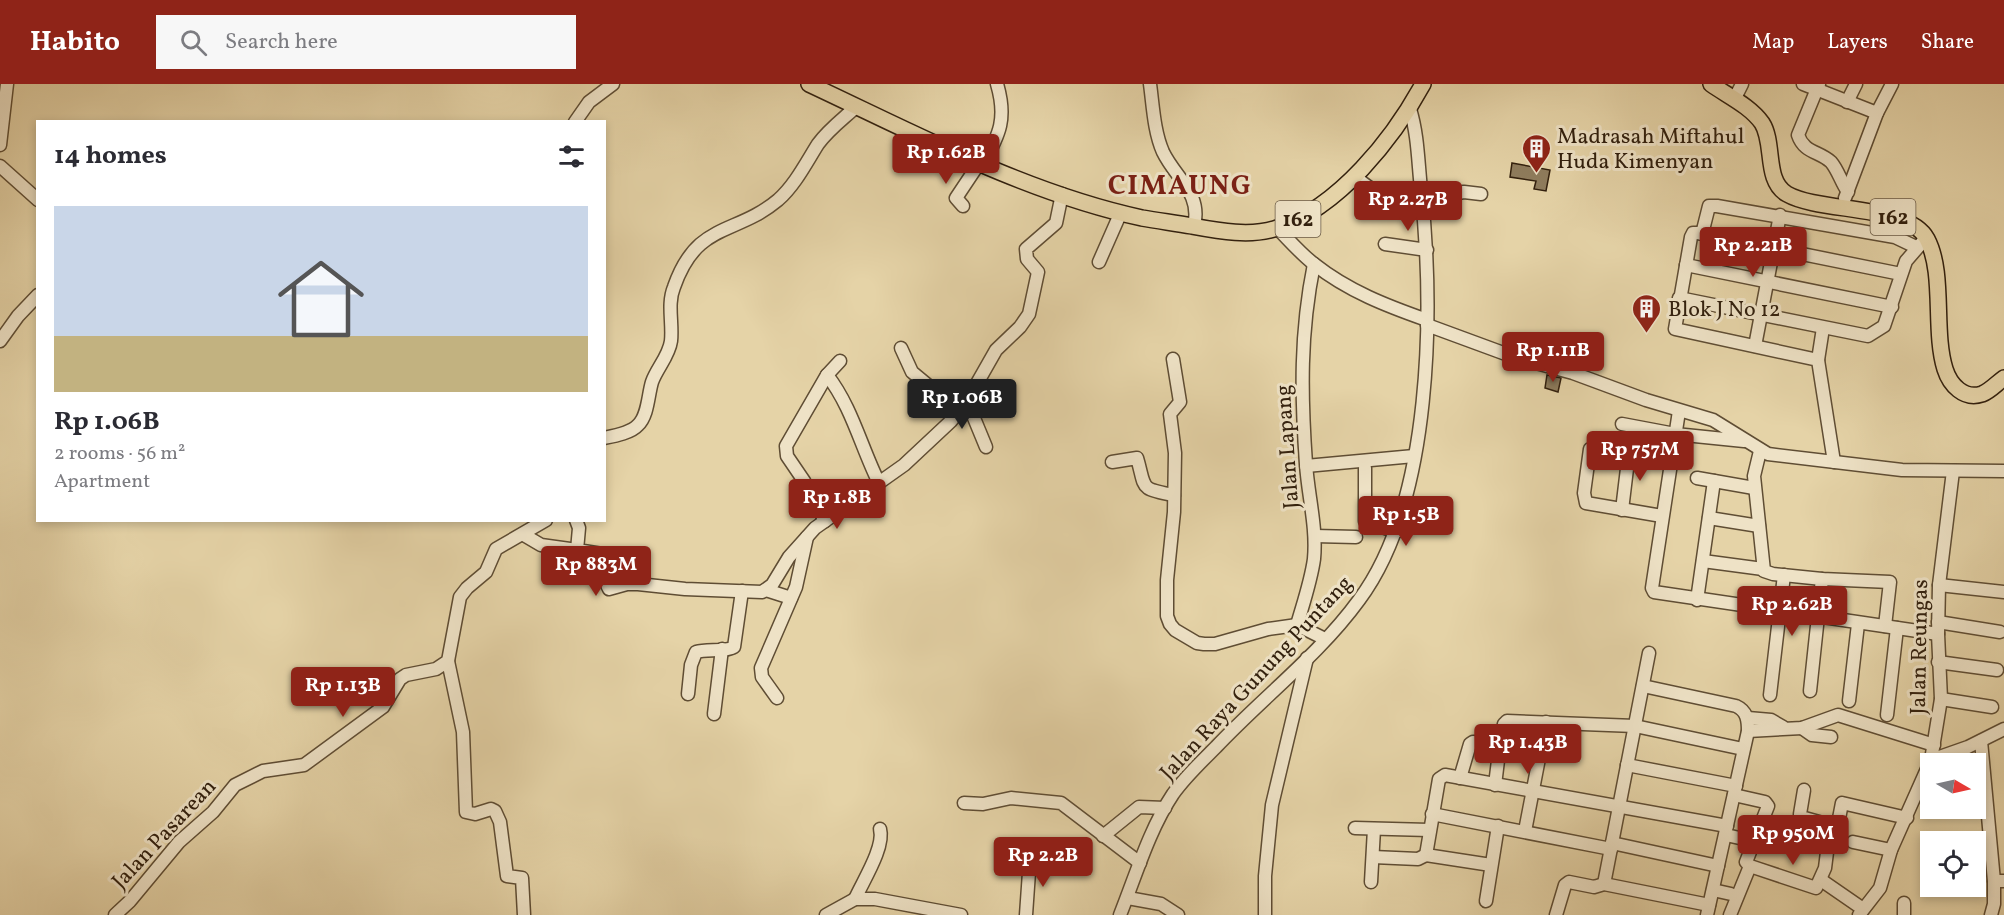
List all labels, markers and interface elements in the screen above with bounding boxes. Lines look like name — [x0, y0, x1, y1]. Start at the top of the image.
search box — [156, 15, 576, 69]
text: Habito — [30, 23, 120, 62]
icon: search — [177, 26, 210, 59]
text: Search here — [225, 27, 338, 58]
text: Map — [1752, 28, 1794, 57]
text: Layers — [1827, 28, 1888, 57]
text: Share — [1921, 28, 1974, 57]
place label: Madrasah Miftahul Huda Kimenyan — [1557, 122, 1744, 178]
building icon: Madrasah Miftahul Huda Kimenyan — [1520, 132, 1552, 174]
pin: Rp 1.62B — [884, 134, 1008, 185]
text: 14 homes — [54, 138, 167, 174]
text: Rp 1.62B — [906, 139, 986, 167]
icon: filters — [555, 140, 588, 173]
district label: CIMAUNG — [1108, 167, 1252, 206]
pin: Rp 2.27B — [1346, 181, 1470, 232]
text: Rp 2.27B — [1368, 186, 1448, 214]
road number: 162 — [1870, 199, 1916, 235]
road number: 162 — [1276, 201, 1320, 237]
pin: Rp 2.21B — [1691, 227, 1815, 278]
text: Rp 2.21B — [1714, 232, 1792, 260]
icon: home — [267, 245, 375, 353]
building icon: Blok J No 12 — [1631, 292, 1663, 334]
place label: Blok J No 12 — [1668, 295, 1781, 326]
pin: Rp 1.11B — [1491, 332, 1615, 383]
text: Rp 1.11B — [1516, 337, 1590, 365]
pin: Rp 1.06B — [900, 379, 1024, 430]
text: Rp 1.06B — [921, 384, 1003, 412]
street label: Jalan Lapang — [1269, 384, 1308, 510]
text: Rp 1.06B — [54, 404, 160, 440]
pin: Rp 757M — [1585, 431, 1695, 482]
text: Rp 757M — [1601, 436, 1679, 464]
text: 2 rooms · 56 m² — [54, 440, 185, 468]
text: Apartment — [54, 468, 150, 496]
pin: Rp 1.8B — [782, 479, 892, 530]
text: Rp 1.8B — [803, 484, 871, 512]
pin: Rp 1.5B — [1351, 496, 1461, 547]
text: Rp 1.5B — [1372, 501, 1440, 529]
pin: Rp 883M — [541, 546, 651, 597]
text: Rp 883M — [555, 551, 637, 579]
street label: Jalan Raya Gunung Puntang — [1153, 569, 1360, 788]
street label: Jalan Reungas — [1904, 579, 1937, 715]
pin: Rp 2.62B — [1730, 586, 1854, 637]
text: Rp 2.62B — [1751, 591, 1833, 619]
pin: Rp 1.13B — [281, 667, 405, 718]
text: Rp 1.13B — [305, 672, 381, 700]
pin: Rp 1.43B — [1466, 724, 1590, 775]
text: Rp 1.43B — [1488, 729, 1568, 757]
north arrow — [1920, 753, 1986, 819]
map controls — [1920, 753, 1986, 897]
street label: Jalan Pasarean — [105, 773, 224, 897]
pin: Rp 950M — [1738, 815, 1848, 866]
text: Rp 950M — [1752, 820, 1834, 848]
button: locate — [1920, 831, 1986, 897]
pin: Rp 2.2B — [988, 837, 1098, 888]
text: Rp 2.2B — [1008, 842, 1078, 870]

